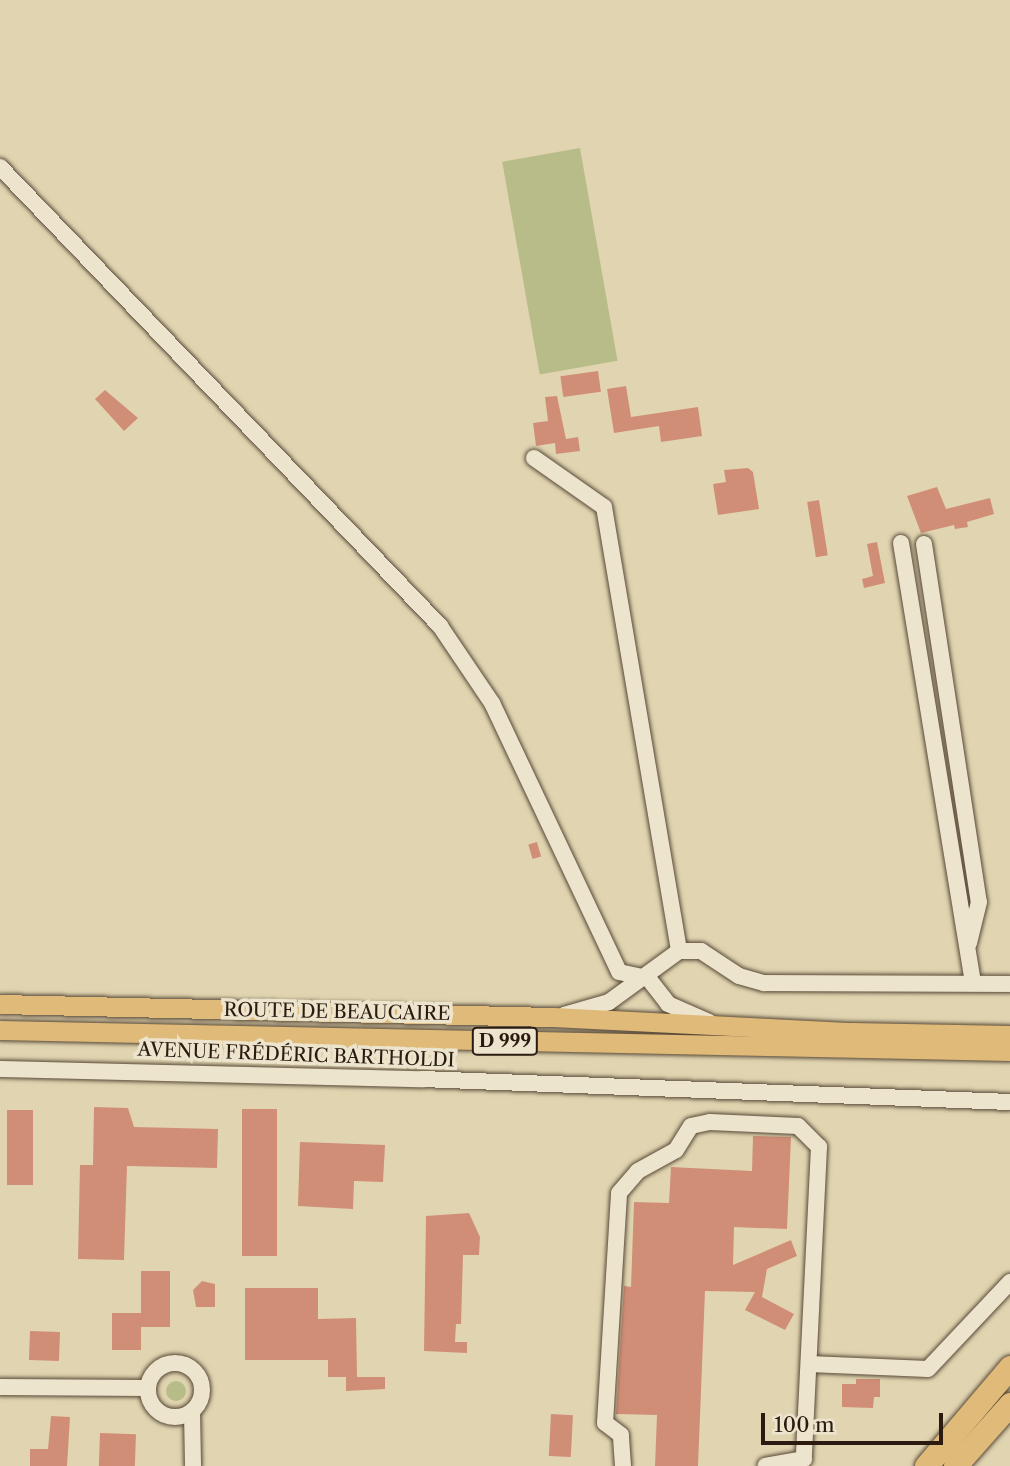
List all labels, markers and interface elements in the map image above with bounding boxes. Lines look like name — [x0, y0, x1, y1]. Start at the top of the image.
street label: ROUTE DE BEAUCAIRE — [223, 999, 451, 1025]
road number: D 999 — [472, 1026, 538, 1056]
street label: AVENUE FRÉDÉRIC BARTHOLDI — [137, 1038, 455, 1072]
scale bar — [765, 1400, 947, 1444]
text: 100 m — [774, 1412, 835, 1437]

